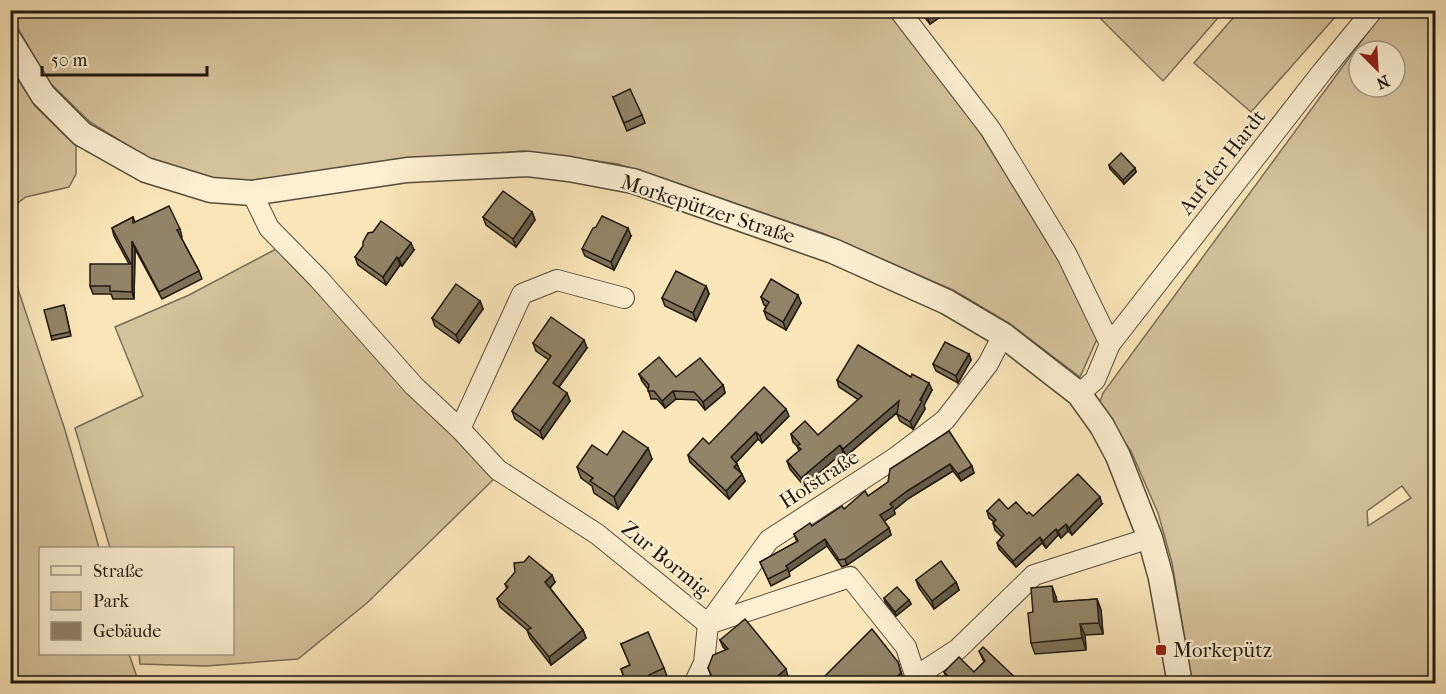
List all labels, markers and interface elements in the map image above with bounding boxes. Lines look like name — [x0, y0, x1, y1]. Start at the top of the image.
scale bar — [42, 39, 207, 77]
north arrow — [1347, 39, 1407, 99]
text: 50 m — [51, 50, 88, 71]
text: N — [1373, 71, 1392, 94]
street label: Auf der Hardt — [1173, 105, 1271, 220]
street label: Morkepützer Straße — [618, 170, 798, 248]
street label: Hofstraße — [775, 445, 863, 513]
street label: Zur Bormig — [617, 516, 716, 603]
legend — [39, 547, 234, 655]
text: Straße — [93, 561, 144, 582]
text: Park — [93, 591, 130, 612]
text: Gebäude — [93, 621, 161, 642]
place label: Morkepütz — [1173, 638, 1272, 662]
marker: Morkepütz — [1154, 643, 1168, 657]

